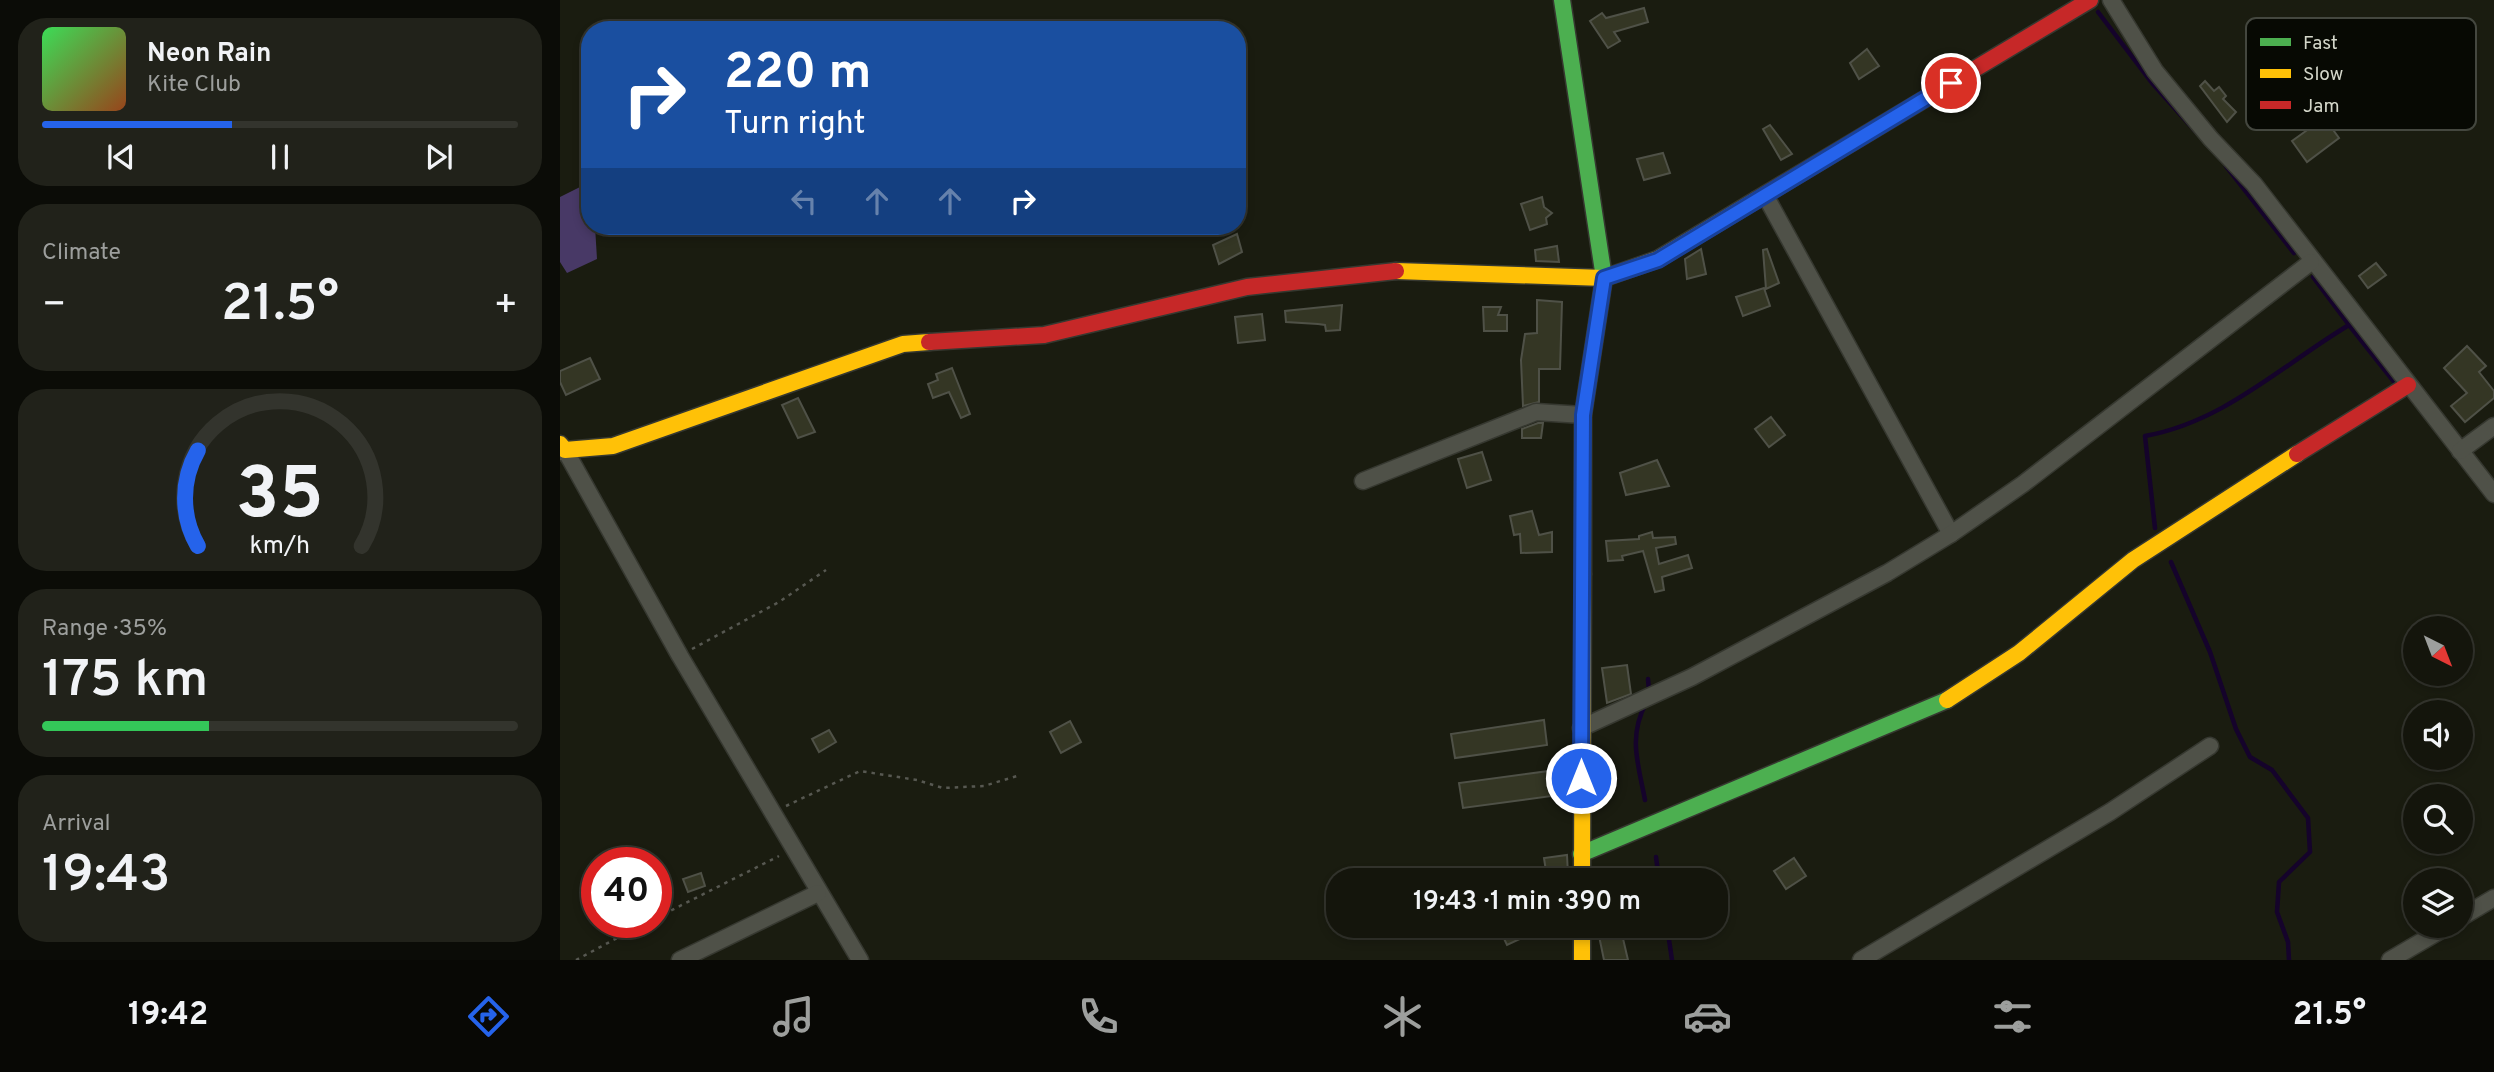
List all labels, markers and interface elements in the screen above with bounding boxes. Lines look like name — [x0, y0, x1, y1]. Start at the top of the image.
legend — [2246, 18, 2476, 130]
text: Fast — [2303, 32, 2338, 56]
text: Neon Rain — [147, 38, 272, 71]
text: 220 m — [724, 44, 871, 106]
icon: right — [609, 49, 700, 140]
pin — [1921, 53, 1981, 113]
text: Slow — [2303, 63, 2343, 87]
icon: arrive — [1932, 64, 1970, 102]
text: Kite Club — [147, 71, 241, 100]
text: Jam — [2303, 95, 2340, 119]
text: Turn right — [724, 105, 866, 145]
icon: previous — [102, 138, 140, 176]
icon: pause — [261, 138, 299, 176]
icon: next — [420, 138, 458, 176]
icon: left — [785, 182, 823, 220]
icon: ahead — [858, 182, 896, 220]
icon: ahead — [931, 182, 969, 220]
icon: right — [1004, 182, 1042, 220]
text: Climate — [42, 239, 121, 268]
text: 21.5° — [221, 273, 339, 339]
text: − — [42, 282, 67, 331]
text: + — [493, 282, 518, 331]
text: 35 — [236, 452, 324, 544]
text: km/h — [250, 531, 310, 563]
text: Range · 35% — [42, 615, 167, 644]
north arrow — [2403, 616, 2473, 686]
map controls — [2403, 616, 2473, 938]
text: 175 km — [42, 649, 208, 715]
button: sound — [2403, 700, 2473, 770]
position arrow — [1544, 741, 1618, 815]
button: search — [2403, 784, 2473, 854]
text: Arrival — [42, 810, 111, 839]
text: 19:43 — [42, 844, 171, 910]
speed limit sign: 40 — [581, 847, 672, 938]
button: layers — [2403, 868, 2473, 938]
text: 19:43 · 1 min · 390 m — [1413, 886, 1641, 919]
icon: directions — [464, 992, 513, 1041]
icon: music — [769, 992, 818, 1041]
icon: phone — [1074, 992, 1123, 1041]
icon: climate — [1378, 992, 1427, 1041]
icon: car — [1683, 992, 1732, 1041]
icon: filters — [1988, 992, 2037, 1041]
text: 19:42 — [128, 996, 208, 1036]
text: 21.5° — [2293, 996, 2366, 1036]

